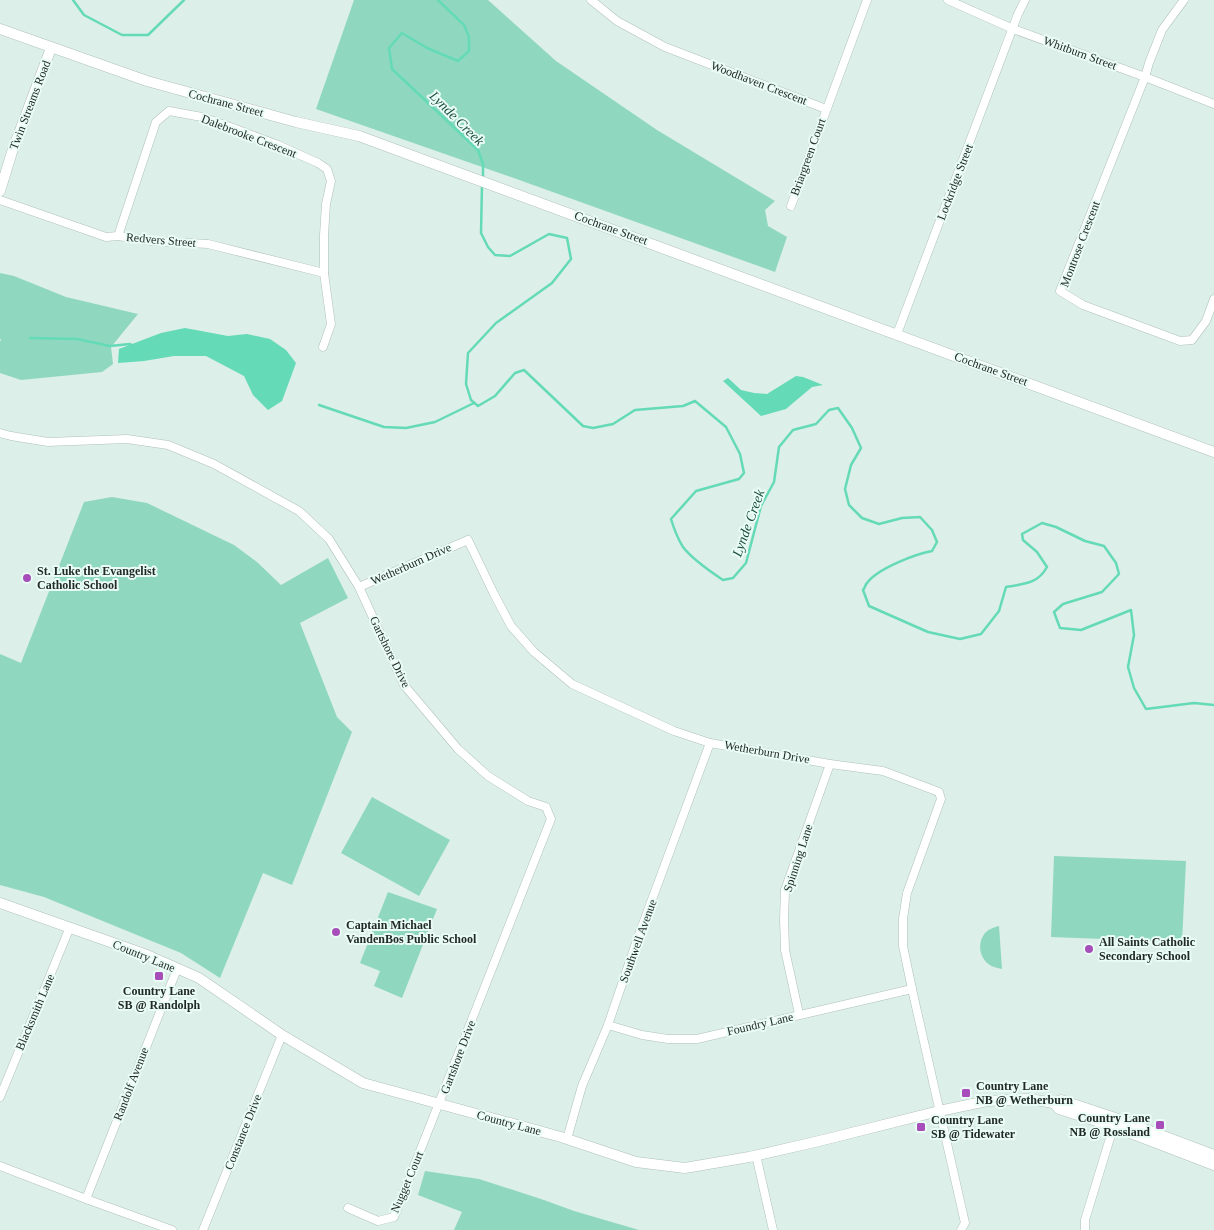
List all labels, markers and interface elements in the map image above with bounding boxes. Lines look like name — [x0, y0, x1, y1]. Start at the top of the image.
street label: Whitburn Street — [1041, 33, 1119, 73]
street label: Twin Streams Road — [7, 58, 53, 152]
street label: Woodhaven Crescent — [709, 58, 810, 108]
street label: Cochrane Street — [187, 86, 266, 120]
water label: Lynde Creek — [426, 88, 487, 149]
street label: Dalebrooke Crescent — [199, 111, 299, 161]
street label: Briargreen Court — [787, 116, 829, 198]
street label: Lockridge Street — [934, 141, 976, 222]
street label: Montrose Crescent — [1057, 198, 1103, 289]
street label: Cochrane Street — [572, 208, 650, 248]
street label: Redvers Street — [125, 230, 197, 250]
street label: Cochrane Street — [952, 349, 1030, 389]
water label: Lynde Creek — [729, 487, 768, 560]
street label: Wetherburn Drive — [369, 540, 453, 588]
place label: St. Luke the Evangelist Catholic School — [37, 564, 156, 592]
marker: St. Luke the Evangelist Catholic School — [21, 572, 33, 584]
street label: Gartshore Drive — [367, 614, 413, 690]
street label: Wetherburn Drive — [723, 738, 811, 766]
street label: Spinning Lane — [780, 822, 816, 894]
street label: Southwell Avenue — [616, 898, 660, 984]
place label: Captain Michael VandenBos Public School — [346, 918, 477, 946]
marker: Captain Michael VandenBos Public School — [330, 926, 342, 938]
place label: All Saints Catholic Secondary School — [1099, 935, 1196, 963]
street label: Country Lane — [111, 937, 177, 975]
marker: All Saints Catholic Secondary School — [1083, 943, 1095, 955]
marker: Country Lane SB @ Randolph — [153, 970, 165, 982]
street label: Blacksmith Lane — [13, 972, 57, 1052]
place label: Country Lane SB @ Randolph — [118, 984, 201, 1012]
street label: Foundry Lane — [725, 1010, 795, 1038]
street label: Gartshore Drive — [438, 1018, 478, 1096]
street label: Randolf Avenue — [111, 1045, 151, 1123]
place label: Country Lane NB @ Wetherburn — [976, 1079, 1073, 1107]
marker: Country Lane NB @ Wetherburn — [960, 1087, 972, 1099]
street label: Constance Drive — [221, 1092, 265, 1172]
street label: Country Lane — [475, 1108, 543, 1138]
place label: Country Lane NB @ Rossland — [1069, 1111, 1151, 1139]
place label: Country Lane SB @ Tidewater — [931, 1113, 1016, 1141]
marker: Country Lane NB @ Rossland — [1154, 1119, 1166, 1131]
marker: Country Lane SB @ Tidewater — [915, 1121, 927, 1133]
street label: Nugget Court — [388, 1148, 427, 1215]

